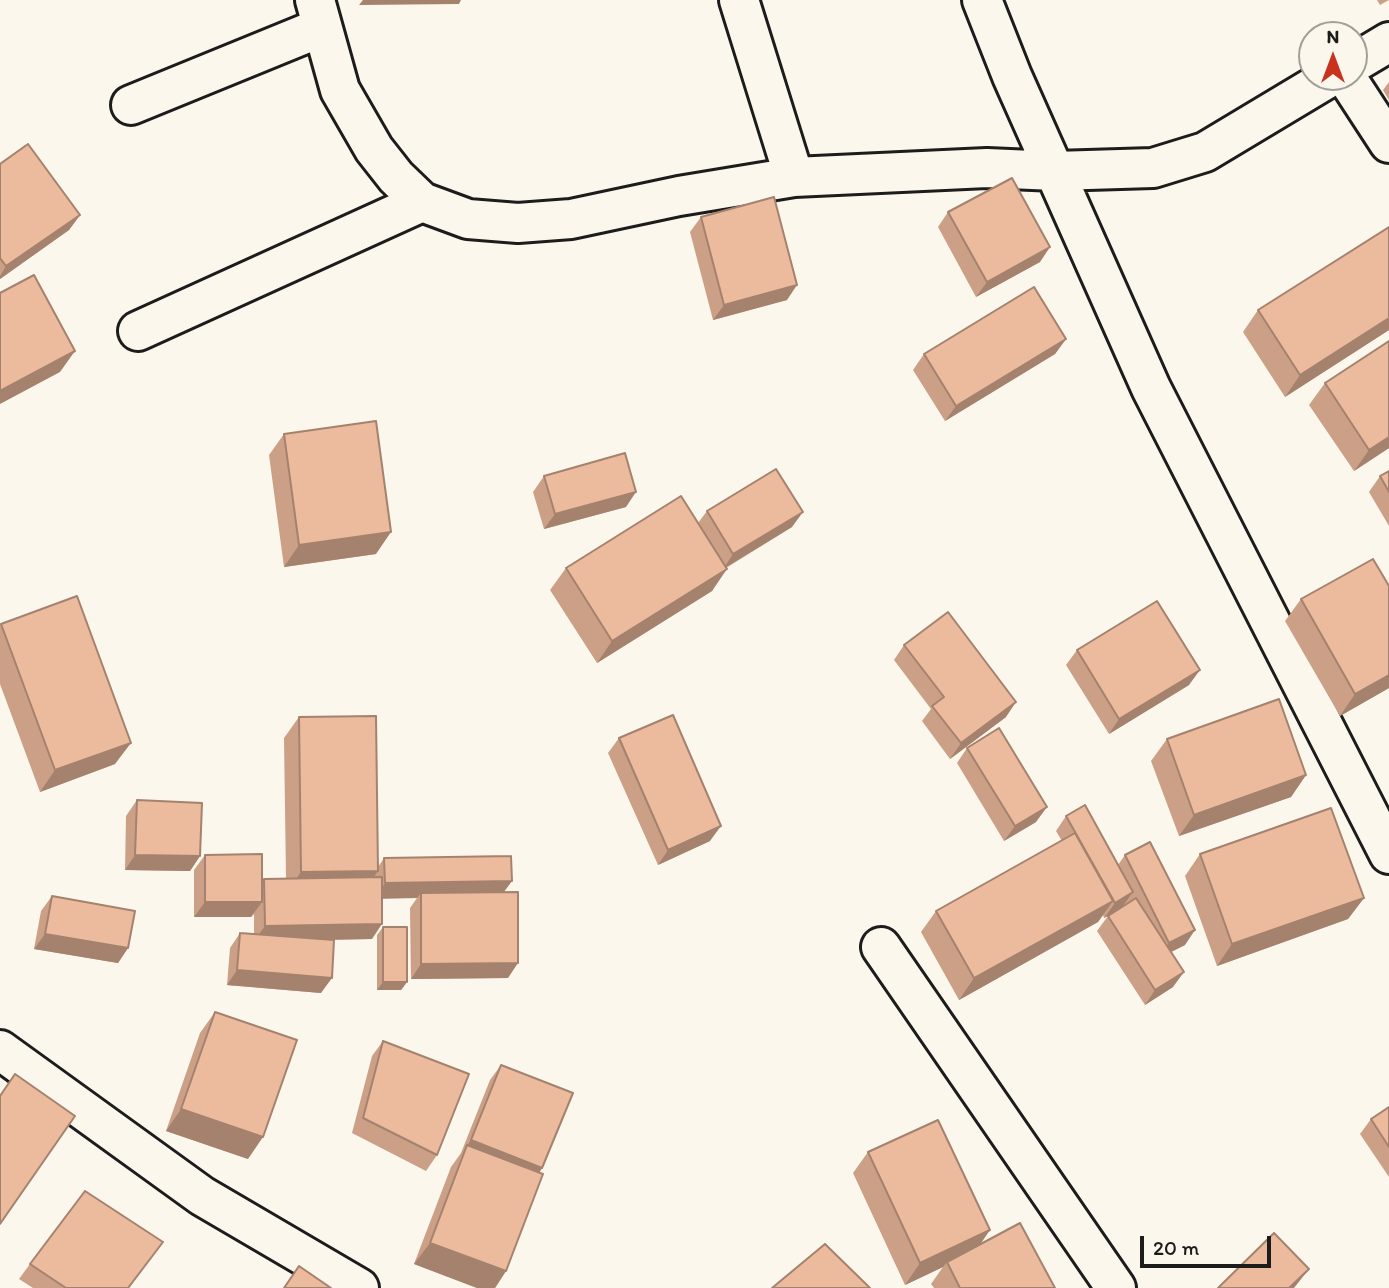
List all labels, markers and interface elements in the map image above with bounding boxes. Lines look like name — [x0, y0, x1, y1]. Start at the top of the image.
north arrow — [1298, 21, 1368, 91]
text: N — [1327, 25, 1339, 48]
scale bar — [1144, 1222, 1275, 1266]
text: 20 m — [1153, 1235, 1199, 1260]

